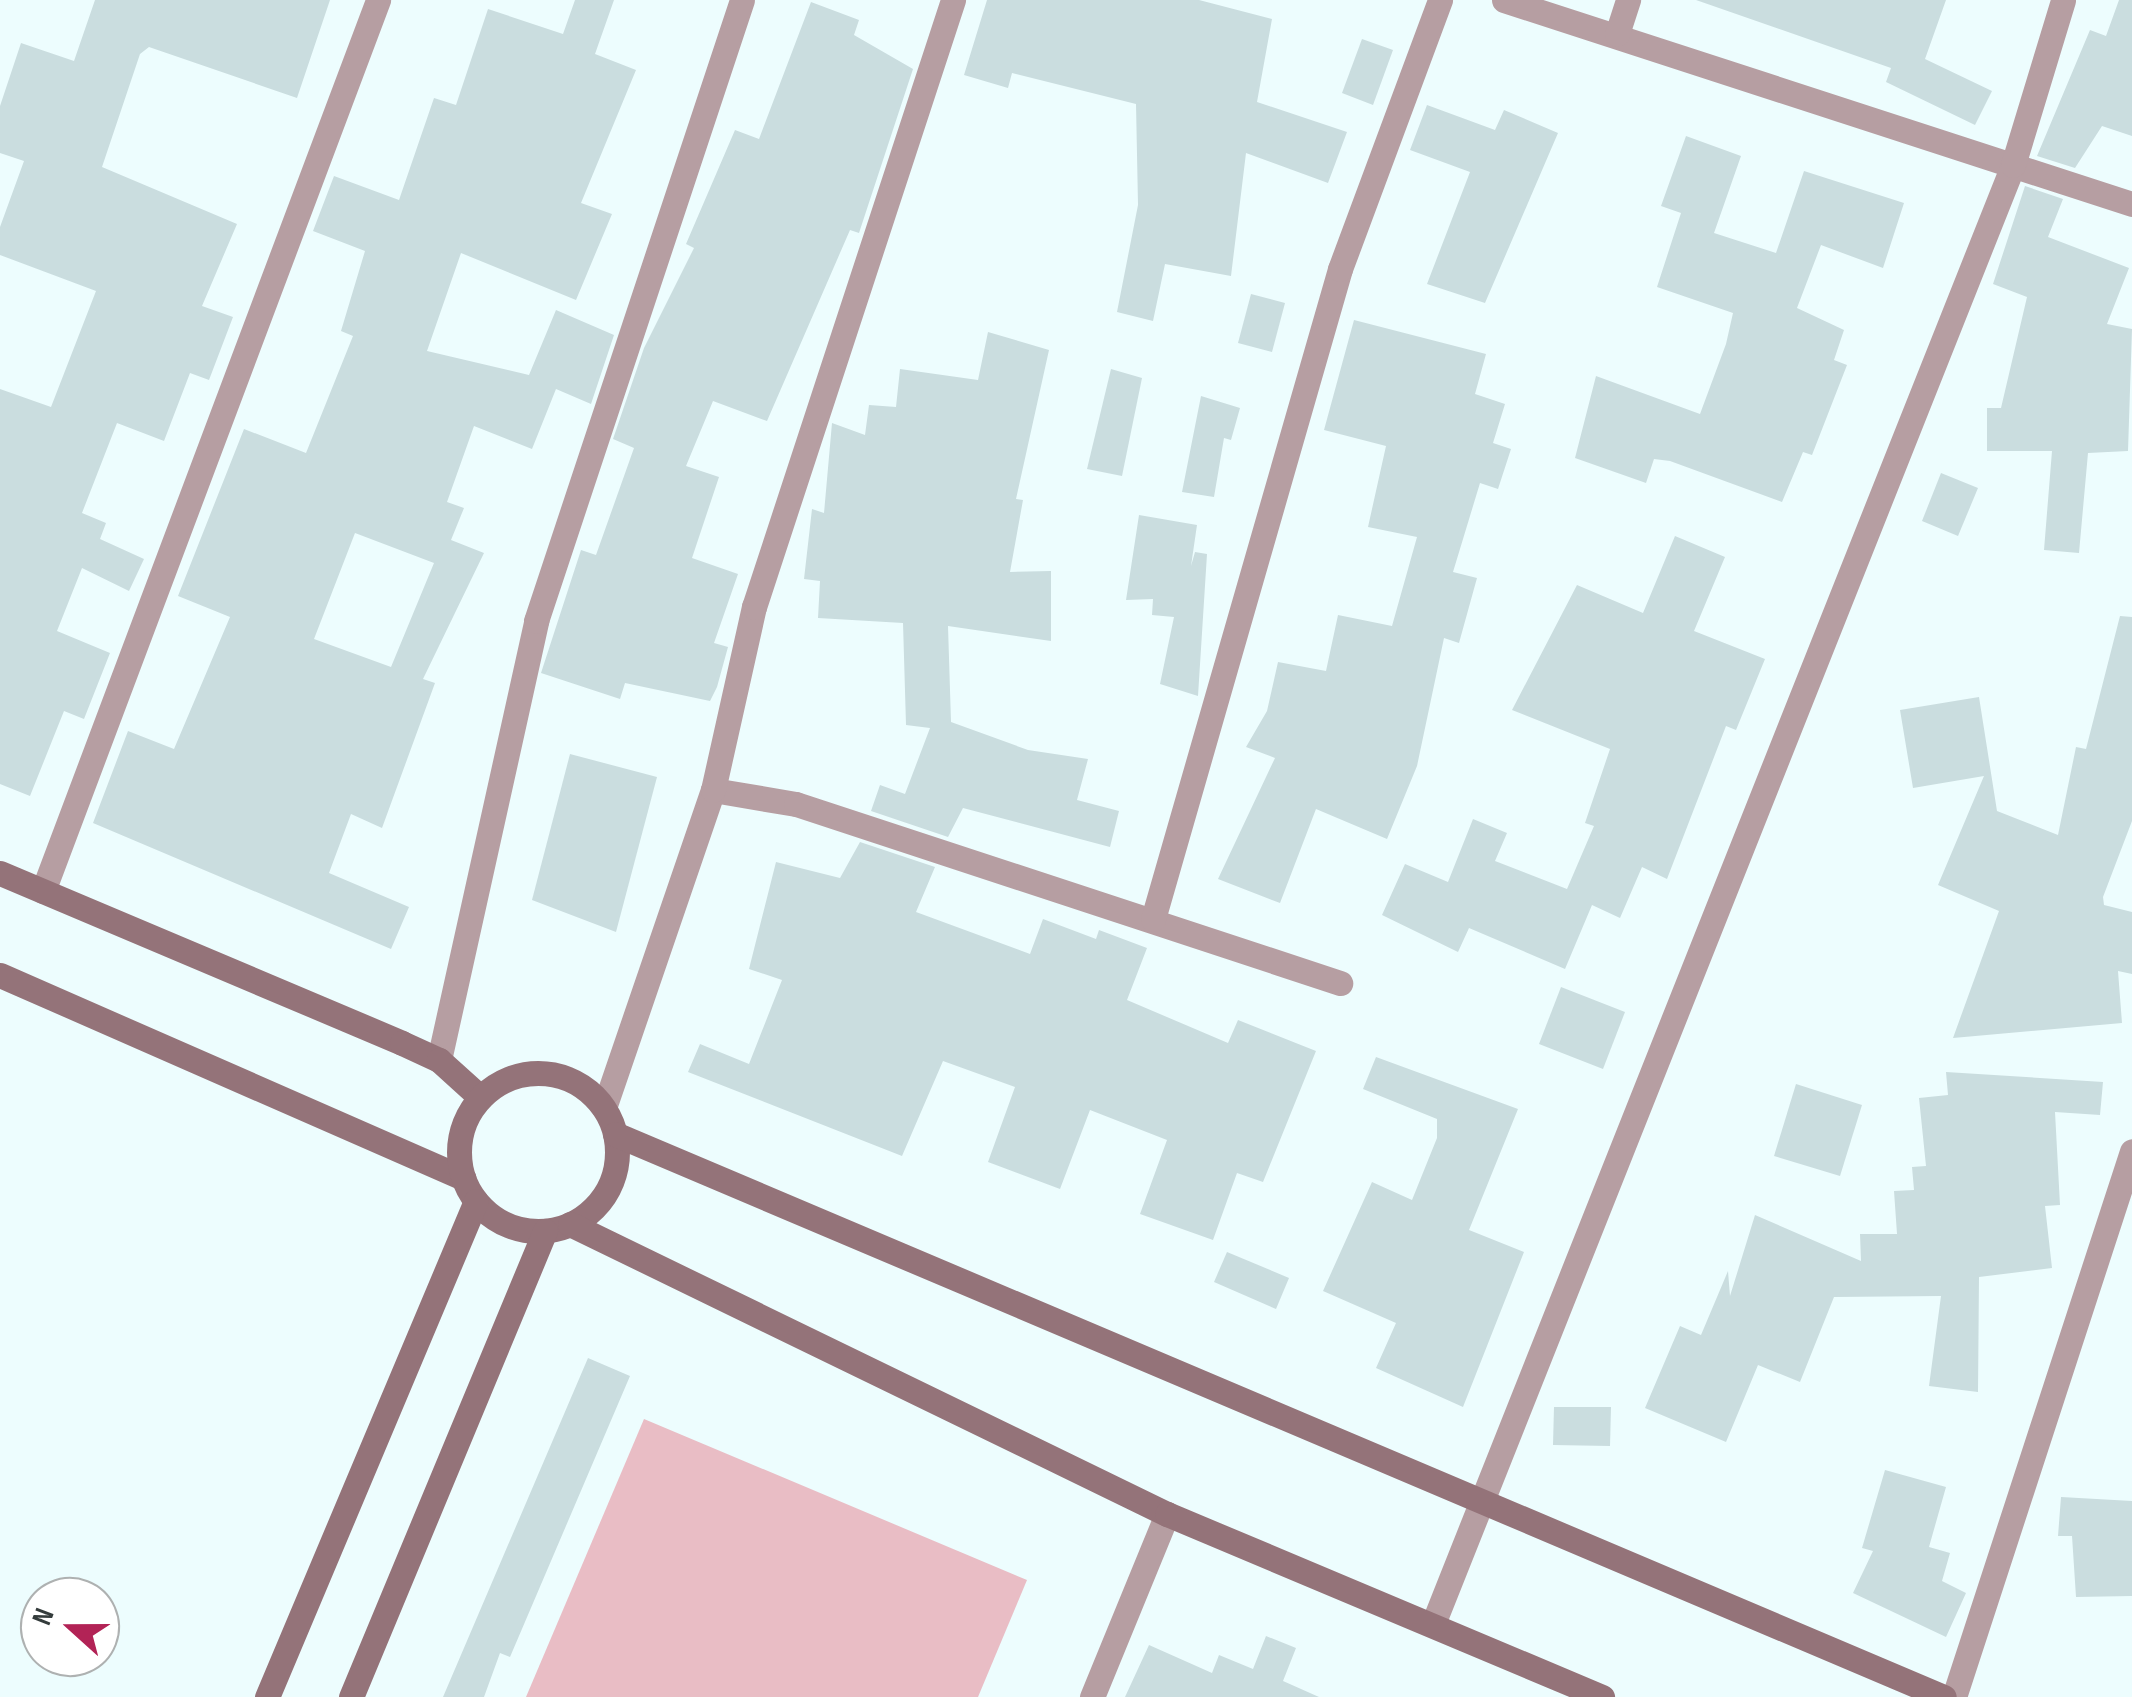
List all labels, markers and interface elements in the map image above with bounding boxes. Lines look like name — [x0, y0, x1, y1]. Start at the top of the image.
north arrow — [20, 1577, 120, 1677]
text: N — [25, 1604, 61, 1630]

